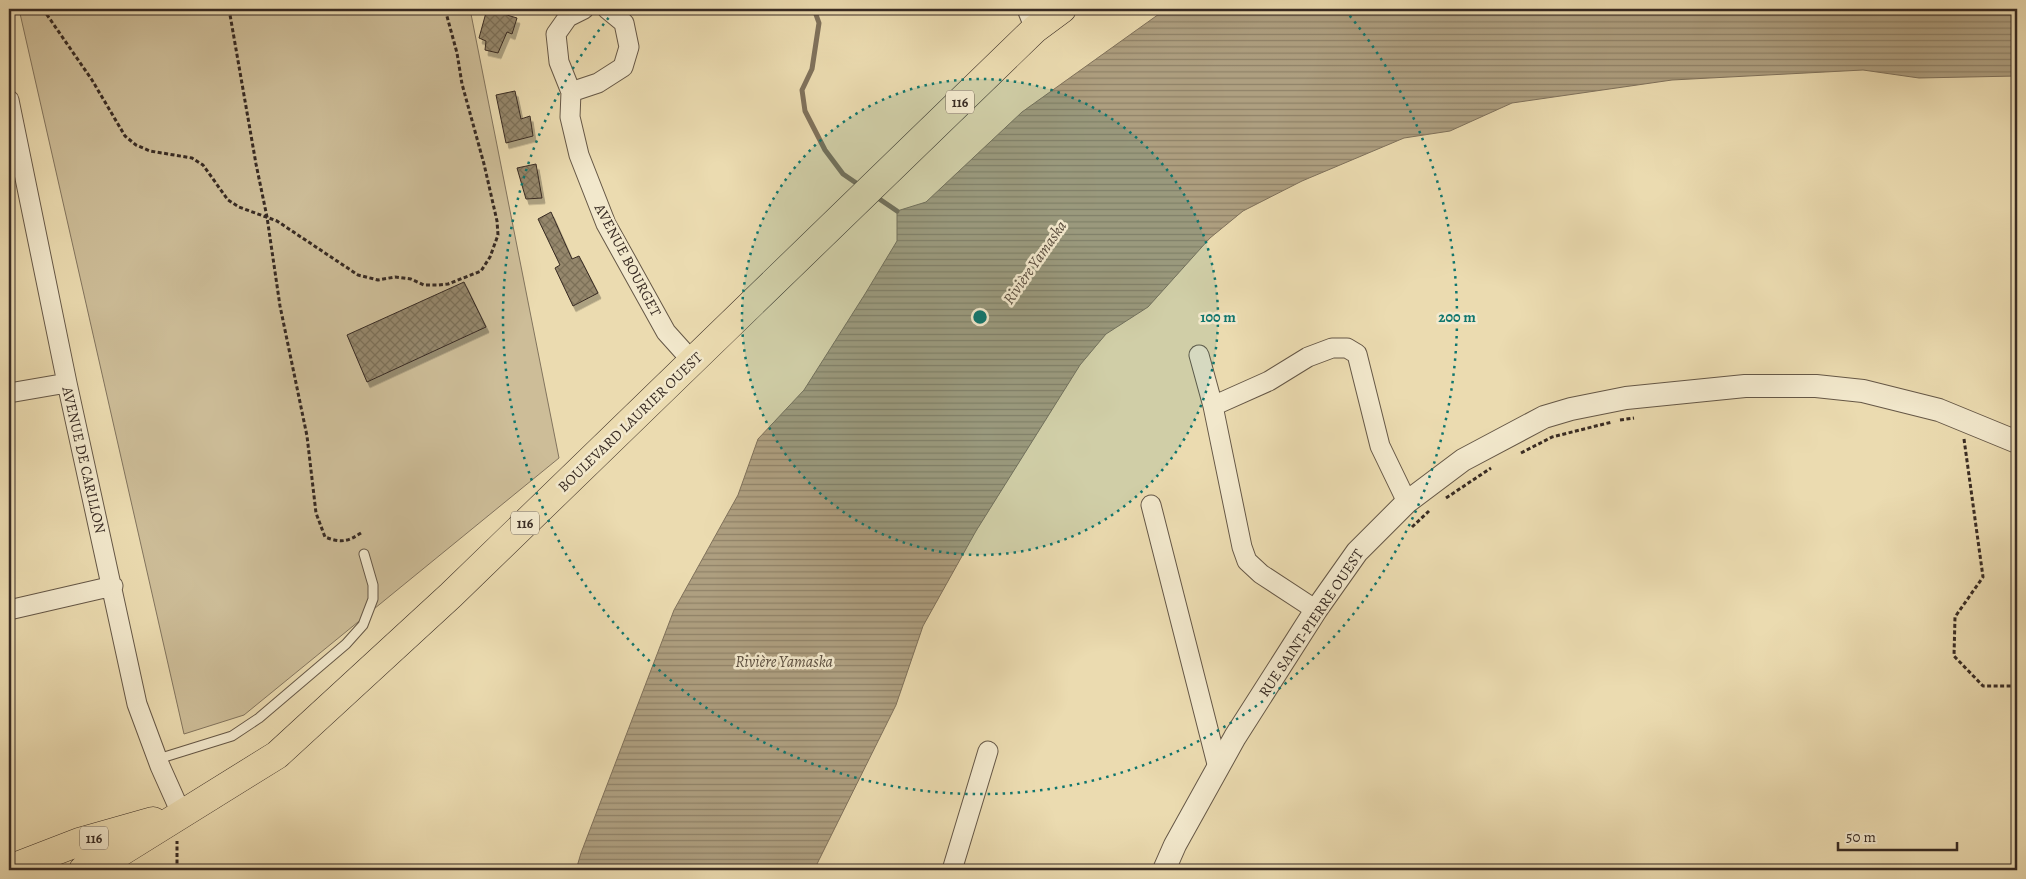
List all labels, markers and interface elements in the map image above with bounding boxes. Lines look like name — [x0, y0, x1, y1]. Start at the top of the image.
road number: 116 — [946, 90, 974, 114]
street label: AVENUE BOURGET — [589, 199, 666, 320]
water label: Rivière Yamaska — [998, 216, 1072, 309]
text: 100 m — [1200, 307, 1236, 327]
text: 200 m — [1438, 307, 1476, 327]
centre of rings — [971, 308, 989, 326]
street label: BOULEVARD LAURIER OUEST — [553, 347, 707, 496]
street label: AVENUE DE CARILLON — [57, 384, 111, 536]
road number: 116 — [511, 512, 539, 534]
street label: RUE SAINT-PIERRE OUEST — [1254, 545, 1368, 701]
water label: Rivière Yamaska — [735, 651, 833, 673]
scale bar — [1838, 819, 1957, 851]
road number: 116 — [80, 826, 108, 850]
text: 50 m — [1846, 827, 1876, 847]

